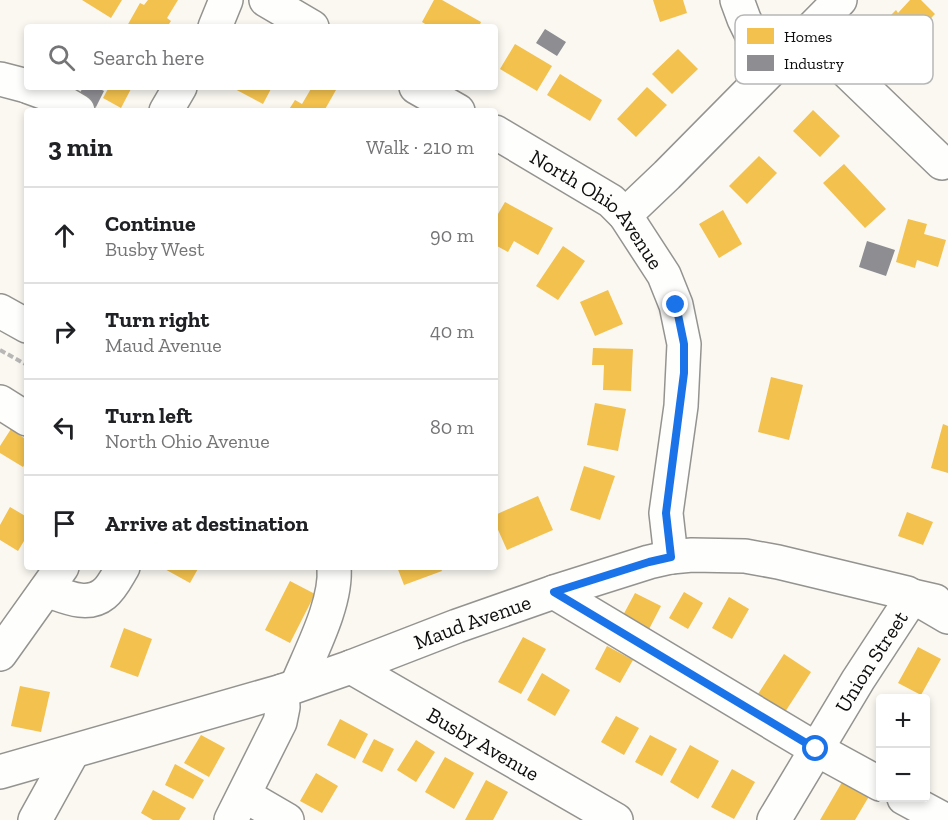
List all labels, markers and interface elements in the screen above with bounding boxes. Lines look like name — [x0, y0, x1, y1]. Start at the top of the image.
legend — [735, 15, 933, 84]
search box — [24, 24, 498, 90]
text: Homes — [784, 27, 832, 46]
icon: search — [45, 41, 78, 74]
text: Search here — [93, 44, 204, 71]
text: Industry — [784, 54, 845, 73]
text: 3 min — [48, 131, 113, 163]
text: Walk · 210 m — [366, 135, 474, 159]
street label: North Ohio Avenue — [526, 143, 669, 274]
text: Continue — [105, 210, 196, 237]
icon: ahead — [48, 219, 81, 252]
text: 90 m — [430, 223, 474, 247]
text: Busby West — [105, 237, 204, 261]
route end — [662, 291, 688, 317]
text: Turn right — [105, 306, 209, 333]
icon: right — [48, 315, 81, 348]
text: 40 m — [430, 319, 474, 343]
text: Maud Avenue — [105, 333, 222, 357]
text: Turn left — [105, 402, 192, 429]
icon: left — [48, 411, 81, 444]
text: 80 m — [430, 415, 474, 439]
text: North Ohio Avenue — [105, 429, 270, 453]
icon: arrive — [48, 507, 81, 540]
text: Arrive at destination — [105, 510, 308, 537]
street label: Maud Avenue — [410, 589, 534, 654]
street label: Union Street — [829, 606, 913, 716]
map controls — [876, 694, 930, 802]
button: + — [876, 694, 930, 748]
street label: Busby Avenue — [423, 701, 544, 786]
route start — [802, 735, 828, 761]
button: − — [876, 748, 930, 802]

